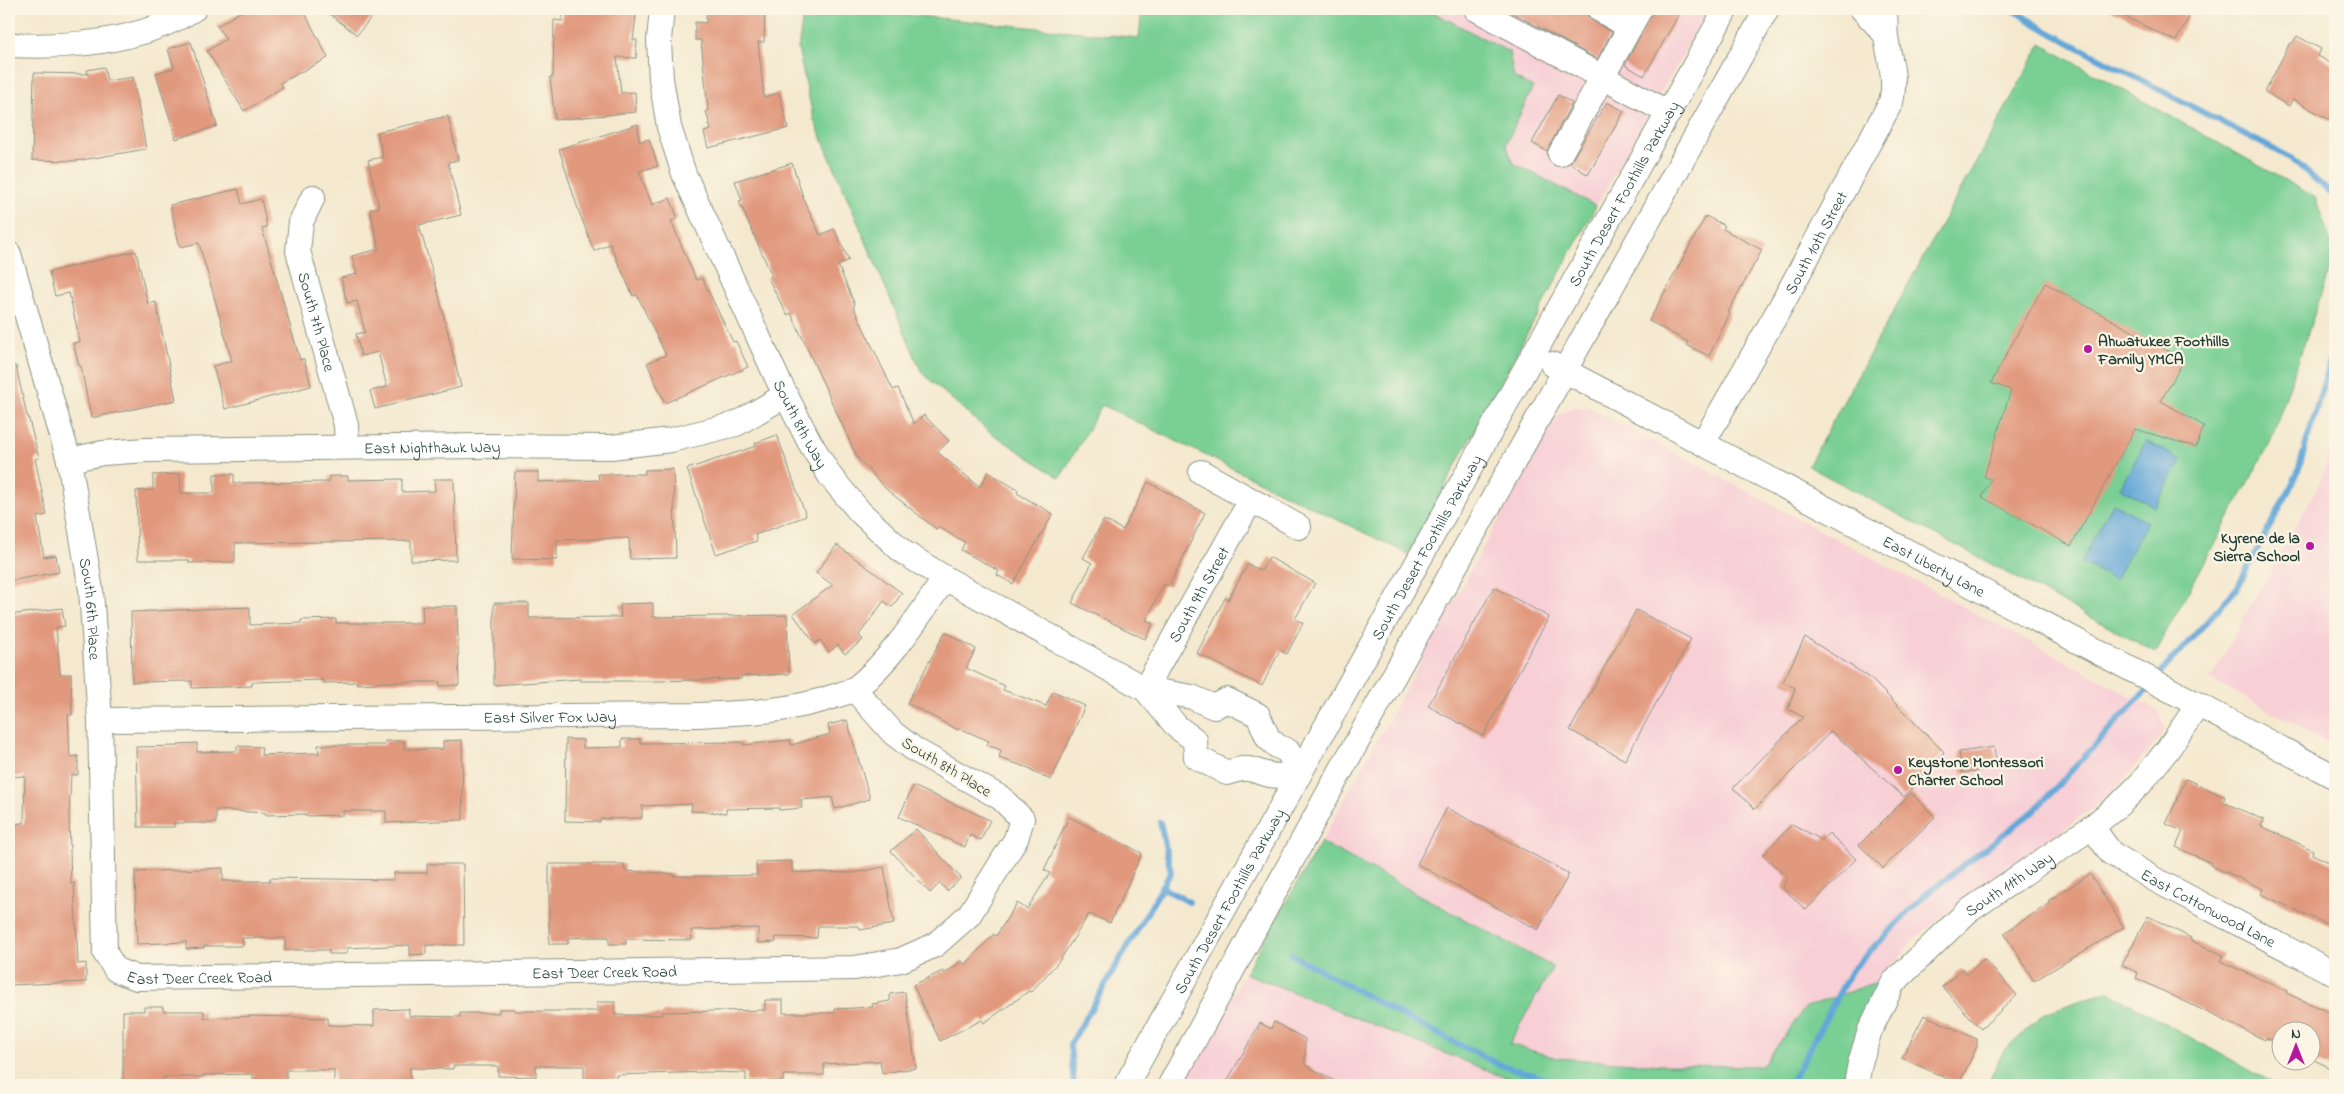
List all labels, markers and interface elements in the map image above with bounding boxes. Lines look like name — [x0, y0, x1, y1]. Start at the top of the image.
street label: South Desert Foothills Parkway — [1564, 97, 1687, 292]
street label: South 10th Street — [1779, 187, 1855, 299]
street label: South 7th Place — [290, 270, 341, 375]
place label: Ahwatukee Foothills Family YMCA — [2097, 330, 2229, 373]
marker: Ahwatukee Foothills Family YMCA — [2082, 343, 2094, 355]
street label: South 8th Way — [766, 376, 833, 474]
street label: East Nighthawk Way — [364, 436, 501, 461]
street label: South Desert Foothills Parkway — [1366, 451, 1489, 645]
place label: Kyrene de la Sierra School — [2213, 527, 2300, 569]
street label: East Liberty Lane — [1877, 530, 1990, 605]
marker: Kyrene de la Sierra School — [2304, 540, 2316, 552]
street label: South 9th Street — [1163, 542, 1237, 647]
street label: South 6th Place — [72, 556, 106, 662]
street label: East Silver Fox Way — [483, 706, 617, 731]
street label: South 8th Place — [896, 731, 996, 805]
place label: Keystone Montessori Charter School — [1908, 751, 2044, 793]
marker: Keystone Montessori Charter School — [1892, 764, 1904, 776]
street label: South Desert Foothills Parkway — [1169, 804, 1292, 999]
street label: South 11th Way — [1961, 847, 2059, 924]
street label: East Cottonwood Lane — [2135, 864, 2280, 955]
street label: East Deer Creek Road — [532, 960, 677, 986]
street label: East Deer Creek Road — [123, 965, 272, 992]
north arrow — [2272, 1022, 2322, 1072]
text: N — [2291, 1024, 2301, 1045]

